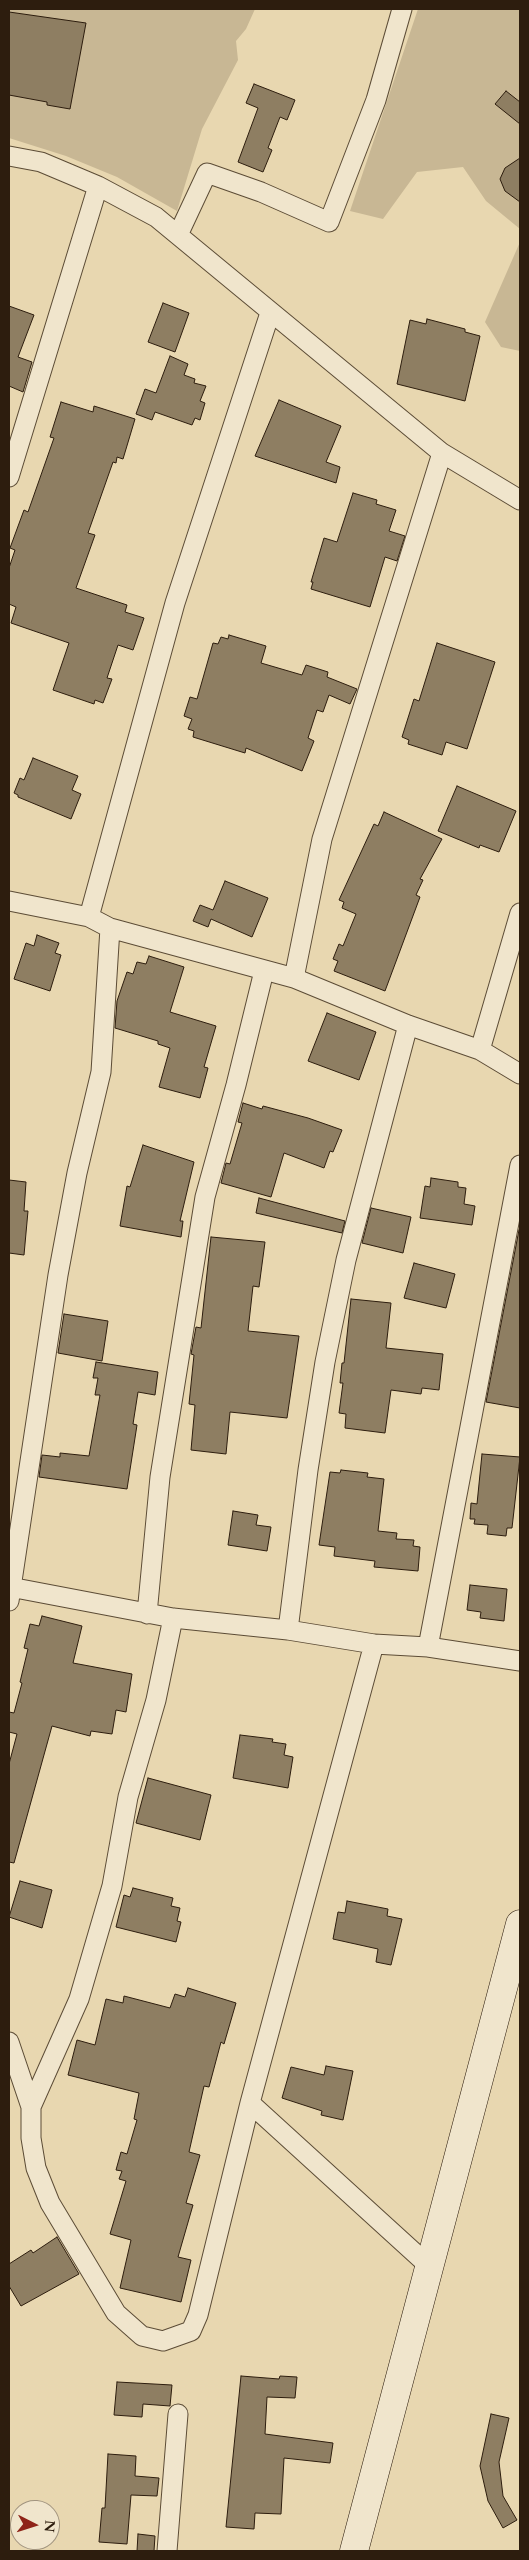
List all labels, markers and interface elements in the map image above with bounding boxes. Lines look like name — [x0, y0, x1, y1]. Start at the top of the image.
north arrow — [10, 2500, 60, 2550]
text: N — [39, 2519, 59, 2533]

